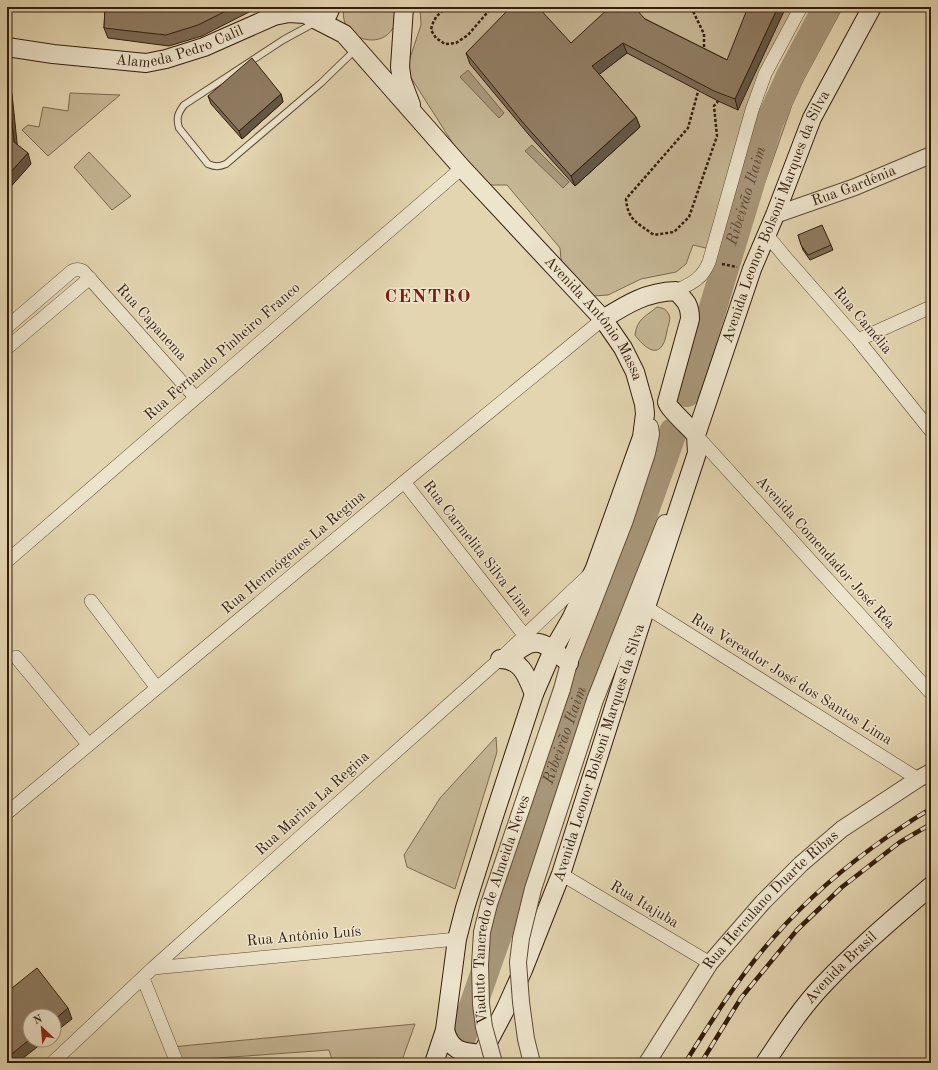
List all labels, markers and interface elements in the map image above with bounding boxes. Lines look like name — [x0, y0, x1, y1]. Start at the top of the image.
street label: Alameda Pedro Calil — [115, 23, 246, 71]
street label: Avenida Leonor Bolsoni Marques da Silva — [720, 88, 833, 345]
water label: Ribeirão Itaim — [724, 145, 769, 248]
street label: Rua Gardênia — [810, 163, 899, 209]
street label: Avenida Antônio Massa — [541, 254, 645, 383]
street label: Rua Fernando Pinheiro Franco — [142, 281, 304, 423]
street label: Rua Capanema — [113, 282, 190, 365]
street label: Rua Camélia — [830, 285, 895, 358]
district label: CENTRO — [384, 288, 472, 307]
street label: Avenida Comendador José Réa — [753, 474, 898, 633]
street label: Rua Carmelita Silva Lima — [419, 478, 535, 620]
street label: Rua Hermógenes La Regina — [219, 488, 369, 617]
street label: Rua Vereador José dos Santos Lima — [688, 612, 895, 749]
street label: Avenida Leonor Bolsoni Marques da Silva — [551, 622, 648, 884]
water label: Ribeirão Itaim — [540, 684, 590, 787]
street label: Rua Marina La Regina — [253, 749, 373, 859]
street label: Viaduto Tancredo de Almeida Neves — [472, 793, 533, 1025]
street label: Rua Herculano Duarte Ribas — [701, 828, 842, 972]
street label: Rua Itajuba — [607, 879, 681, 932]
street label: Rua Antônio Luís — [246, 925, 362, 949]
street label: Avenida Brasil — [802, 929, 880, 1007]
north arrow — [22, 1008, 62, 1048]
text: N — [32, 1013, 45, 1027]

